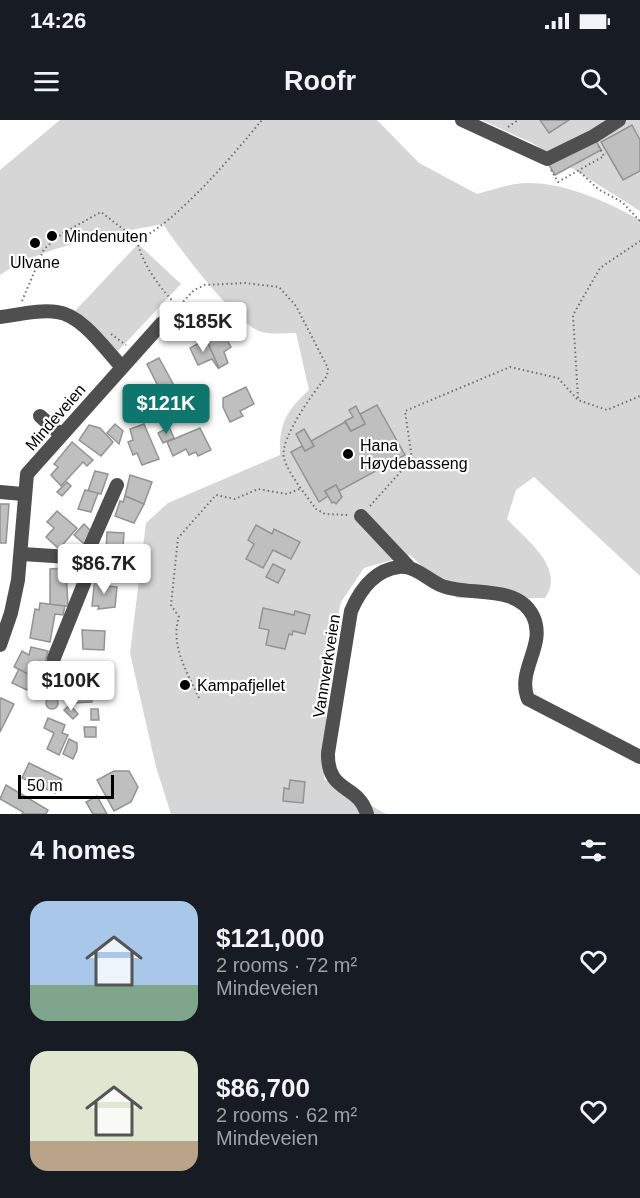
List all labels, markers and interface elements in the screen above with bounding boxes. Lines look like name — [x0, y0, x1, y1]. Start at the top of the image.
text: 14:26 — [30, 8, 86, 33]
icon: menu — [30, 65, 63, 98]
icon: search — [577, 65, 610, 98]
text: Roofr — [284, 66, 356, 96]
place label: Mindenuten — [64, 228, 148, 245]
marker: Mindenuten — [45, 229, 59, 243]
marker: Ulvane — [28, 236, 42, 250]
place label: Ulvane — [10, 254, 60, 271]
pin: $185K — [161, 302, 245, 353]
text: $185K — [174, 310, 232, 332]
street label: Mindeveien — [22, 381, 89, 454]
pin: $121K — [124, 384, 208, 435]
text: $121K — [137, 392, 195, 414]
place label: Hana Høydebasseng — [360, 437, 468, 472]
marker: Hana Høydebasseng — [341, 447, 355, 461]
pin: $86.7K — [55, 544, 153, 595]
text: $86.7K — [72, 552, 136, 574]
street label: Vannverkveien — [310, 613, 343, 719]
pin: $100K — [29, 661, 113, 712]
text: $100K — [42, 669, 100, 691]
place label: Kampafjellet — [197, 677, 286, 694]
marker: Kampafjellet — [178, 678, 192, 692]
scale bar — [18, 772, 114, 800]
text: 50 m — [27, 777, 63, 794]
icon: filters — [577, 834, 610, 867]
text: 4 homes — [30, 835, 136, 865]
text: $121,000 — [216, 923, 324, 953]
icon: home — [78, 925, 150, 997]
icon: heart — [577, 945, 610, 978]
text: 2 rooms · 72 m² — [216, 954, 357, 976]
text: Mindeveien — [216, 977, 318, 999]
text: $86,700 — [216, 1073, 310, 1103]
icon: home — [78, 1075, 150, 1147]
icon: heart — [577, 1095, 610, 1128]
text: 2 rooms · 62 m² — [216, 1104, 357, 1126]
text: Mindeveien — [216, 1127, 318, 1149]

